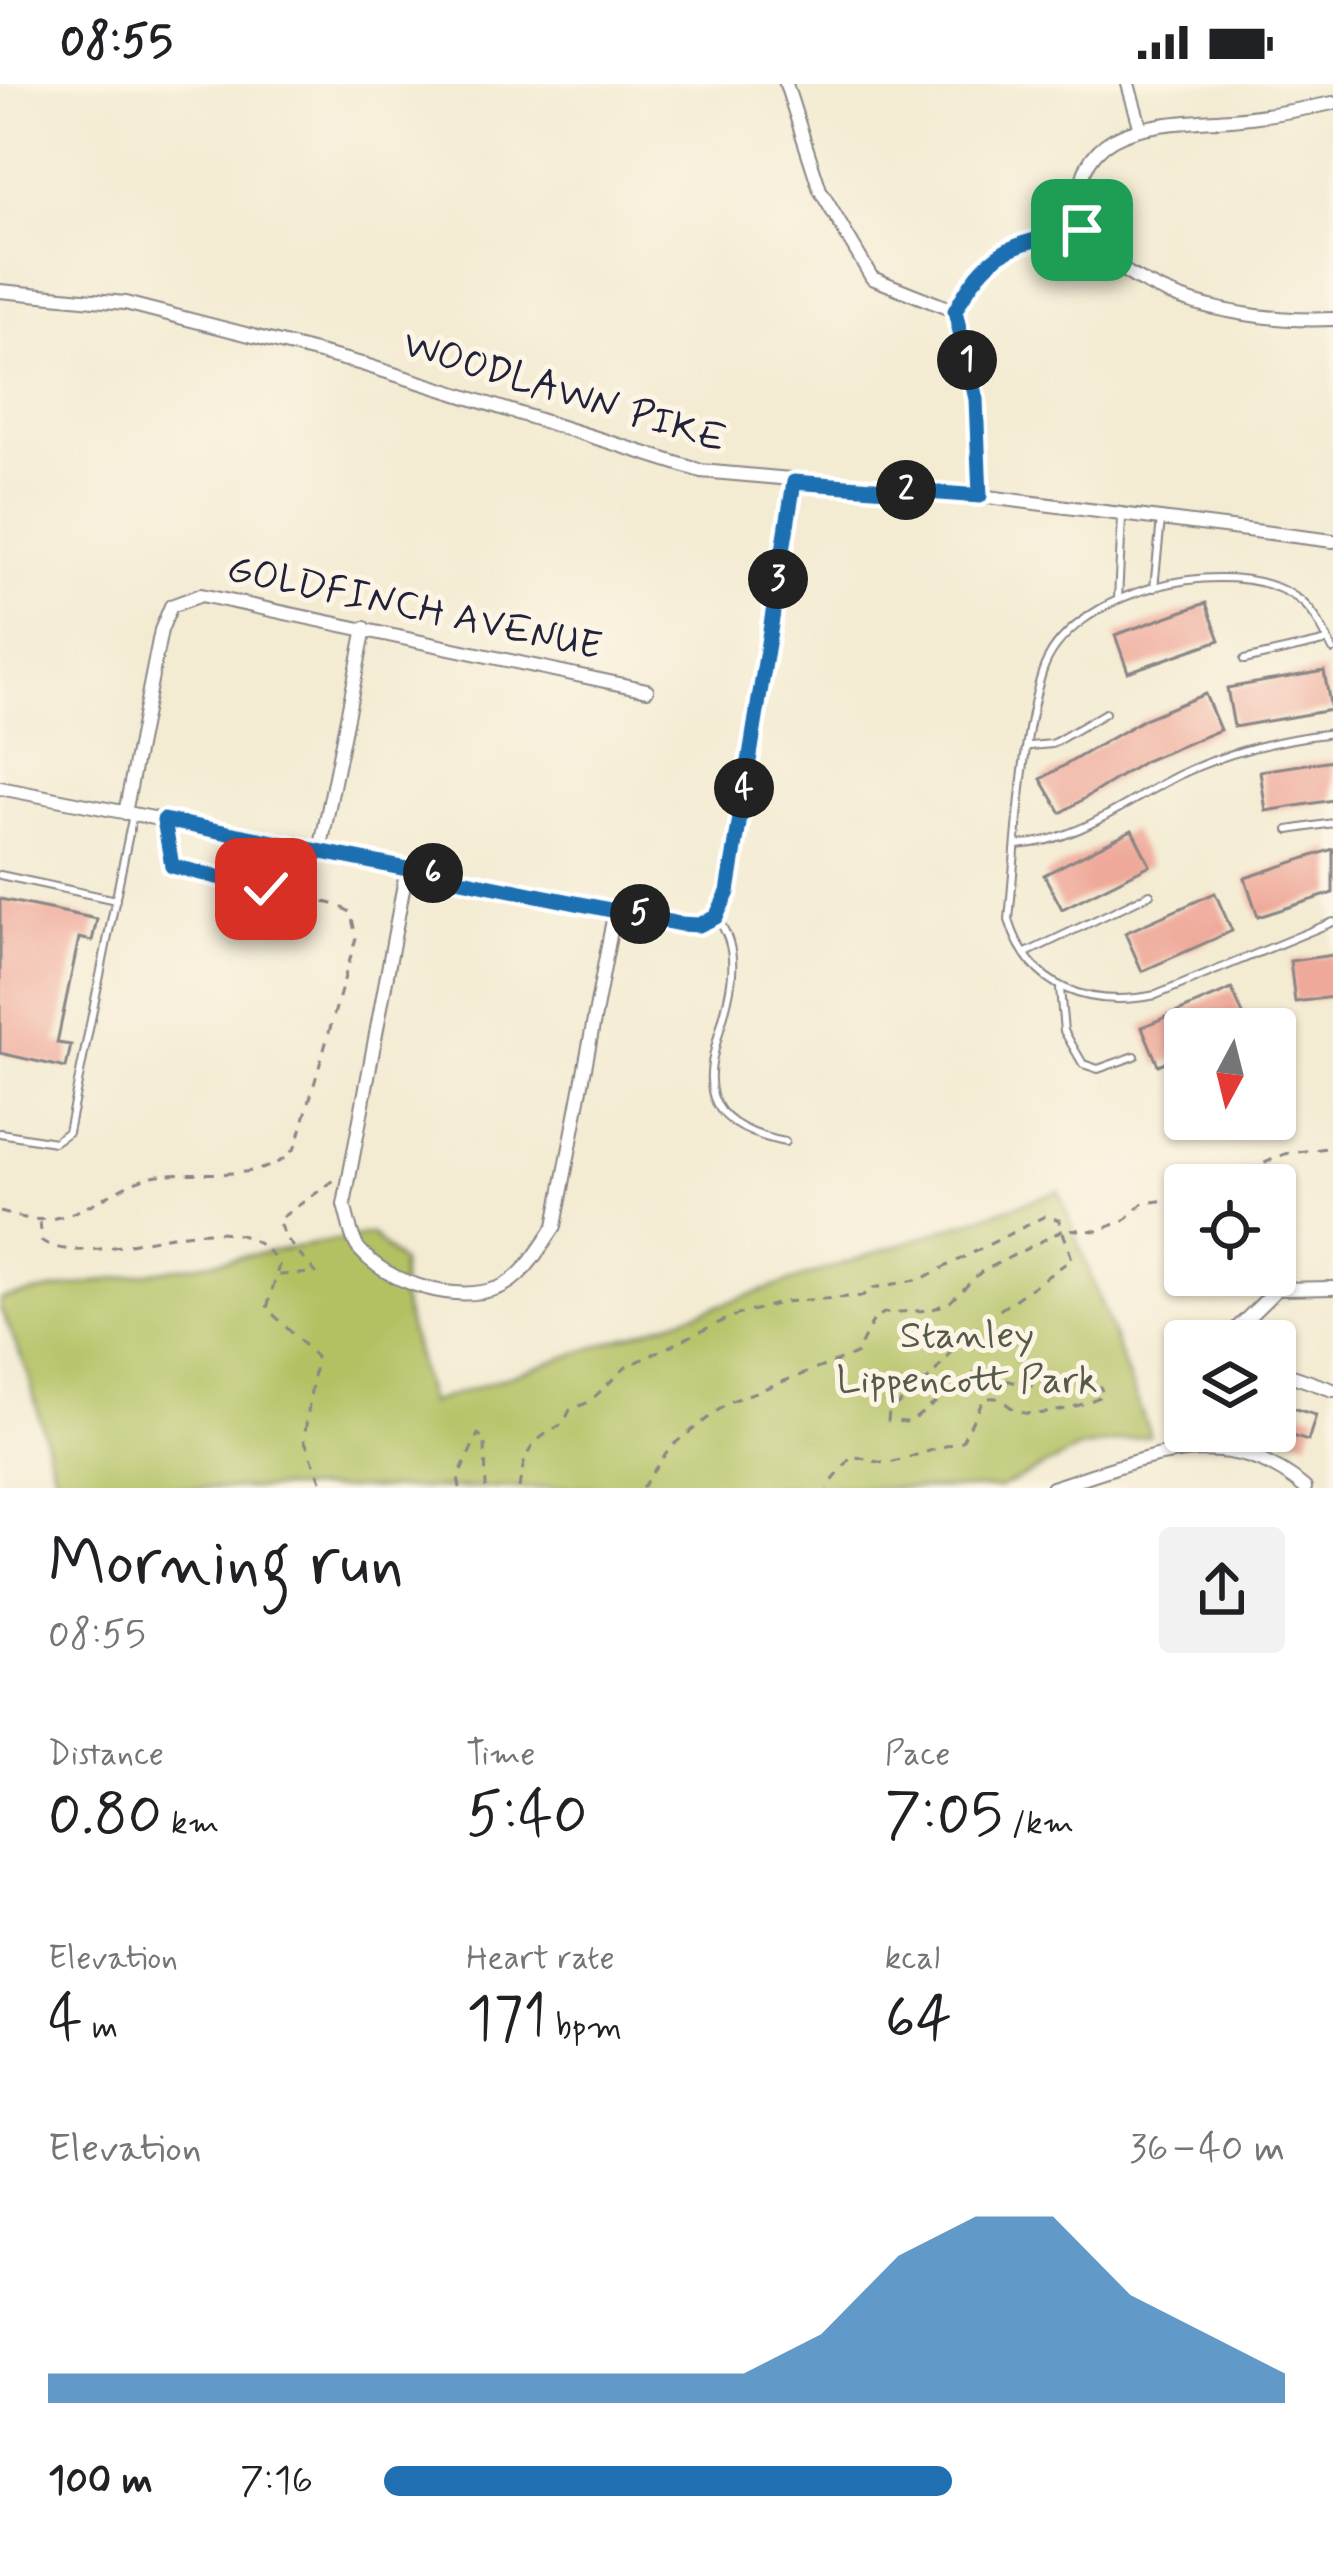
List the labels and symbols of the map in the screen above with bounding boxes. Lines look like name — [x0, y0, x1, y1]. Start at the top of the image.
pin — [1031, 179, 1133, 281]
street label: WOODLAWN PIKE — [396, 320, 732, 466]
pin: 1 — [937, 330, 997, 390]
pin: 2 — [876, 460, 936, 520]
street label: GOLDFINCH AVENUE — [222, 544, 606, 674]
pin: 3 — [748, 549, 808, 609]
pin: 4 — [714, 758, 774, 818]
pin — [215, 838, 317, 940]
pin: 6 — [403, 843, 463, 903]
pin: 5 — [610, 884, 670, 944]
north arrow — [1164, 1008, 1296, 1140]
park label: Stanley Lippencott Park — [837, 1311, 1098, 1407]

